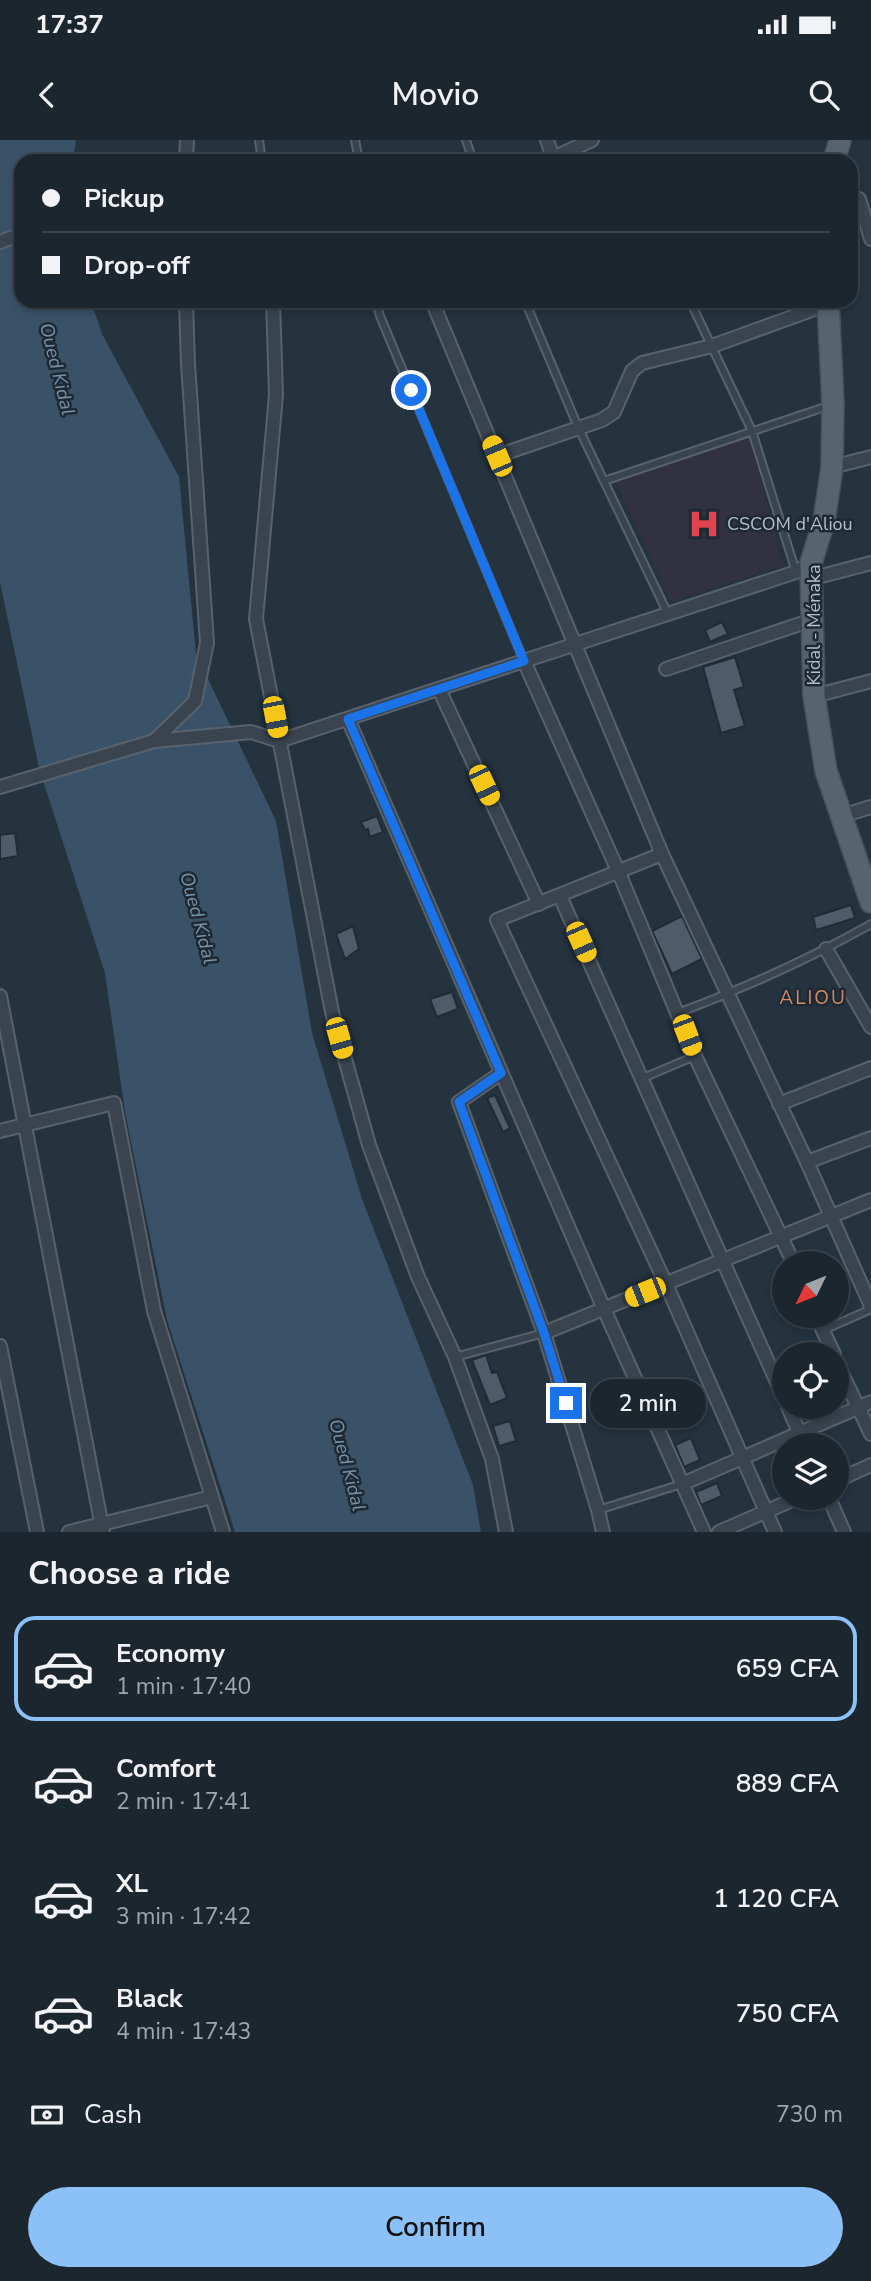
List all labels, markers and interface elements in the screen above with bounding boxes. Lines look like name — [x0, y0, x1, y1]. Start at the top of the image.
text: 17:37 — [35, 7, 104, 42]
text: Movio — [392, 73, 479, 116]
icon: back — [28, 76, 66, 114]
icon: search — [805, 76, 843, 114]
text: Pickup — [84, 181, 164, 216]
text: Drop-off — [84, 248, 190, 283]
water label: Oued Kidal — [33, 320, 81, 418]
route start — [395, 374, 427, 406]
car — [480, 433, 515, 479]
hospital icon: CSCOM d'Aliou — [687, 507, 721, 541]
place label: CSCOM d'Aliou — [727, 512, 853, 536]
street label: Kidal - Ménaka — [802, 565, 826, 685]
car — [261, 694, 290, 740]
car — [466, 762, 503, 808]
water label: Oued Kidal — [173, 869, 223, 967]
car — [563, 919, 600, 965]
district label: ALIOU — [779, 985, 847, 1011]
car — [670, 1012, 705, 1058]
car — [324, 1015, 355, 1061]
north arrow — [772, 1251, 849, 1328]
map controls — [772, 1251, 849, 1510]
car — [622, 1274, 669, 1310]
button: locate — [772, 1342, 849, 1419]
callout: 2 min — [590, 1378, 706, 1428]
route end — [550, 1387, 582, 1419]
text: 2 min — [619, 1388, 677, 1419]
water label: Oued Kidal — [322, 1416, 372, 1514]
button: layers — [772, 1433, 849, 1510]
text: Choose a ride — [28, 1552, 230, 1595]
text: Economy — [116, 1636, 225, 1671]
icon: car — [32, 1637, 95, 1700]
text: 659 CFA — [736, 1651, 839, 1686]
text: 1 min · 17:40 — [116, 1671, 251, 1702]
text: Comfort — [116, 1751, 216, 1786]
icon: car — [32, 1752, 95, 1815]
text: 889 CFA — [736, 1766, 839, 1801]
text: 2 min · 17:41 — [116, 1786, 251, 1817]
text: XL — [116, 1866, 148, 1901]
icon: car — [32, 1867, 95, 1930]
text: 1 120 CFA — [713, 1881, 839, 1916]
text: 3 min · 17:42 — [116, 1901, 251, 1932]
text: Black — [116, 1981, 183, 2016]
icon: car — [32, 1982, 95, 2045]
text: 750 CFA — [736, 1996, 839, 2031]
text: 4 min · 17:43 — [116, 2016, 251, 2047]
icon: cash — [28, 2096, 66, 2134]
text: Cash — [84, 2097, 142, 2132]
text: 730 m — [776, 2099, 843, 2130]
button: Confirm — [28, 2187, 843, 2267]

